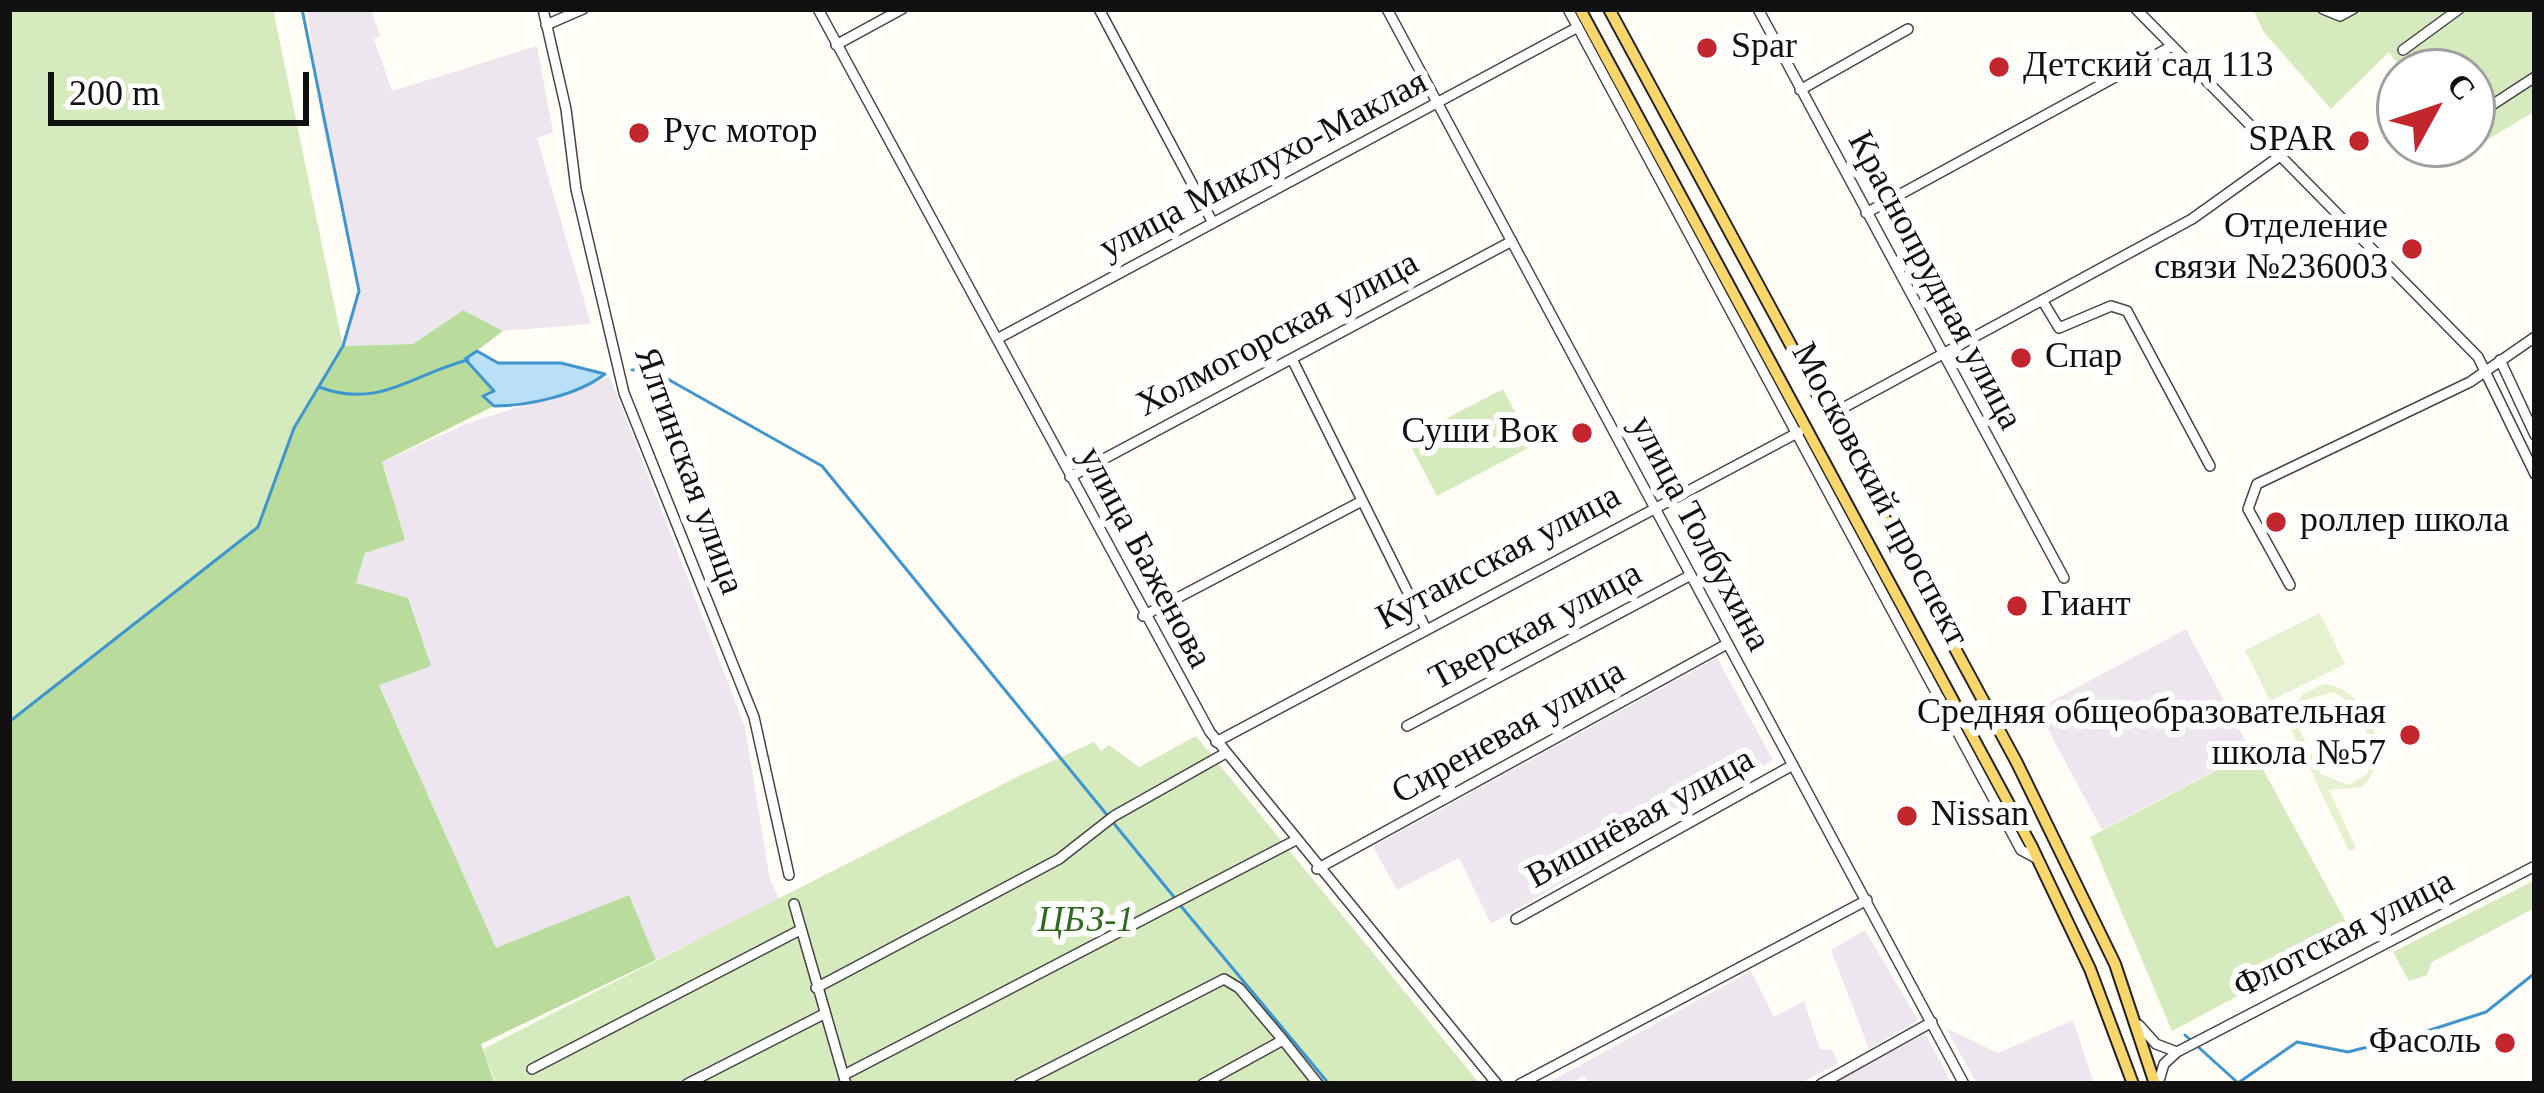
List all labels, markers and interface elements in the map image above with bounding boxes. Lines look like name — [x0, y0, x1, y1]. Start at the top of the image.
place label: Spar — [1731, 26, 1797, 70]
marker: Spar — [1694, 35, 1720, 61]
place label: Детский сад 113 — [2023, 45, 2274, 89]
scale bar — [54, 48, 315, 122]
north arrow — [2376, 48, 2496, 168]
marker: Детский сад 113 — [1986, 54, 2012, 80]
street label: улица Миклухо-Маклая — [1093, 61, 1435, 271]
text: С — [2440, 66, 2483, 107]
text: 200 m — [69, 73, 160, 113]
place label: Рус мотор — [663, 111, 818, 155]
place label: SPAR — [2248, 119, 2335, 163]
marker: Рус мотор — [626, 120, 652, 146]
street label: Краснопрудная улица — [1837, 124, 2031, 438]
marker: SPAR — [2346, 128, 2372, 154]
place label: Отделение связи №236003 — [2154, 206, 2388, 291]
marker: Отделение связи №236003 — [2399, 236, 2425, 262]
street label: Холмогорская улица — [1130, 242, 1426, 428]
street label: Московский проспект — [1781, 336, 1977, 654]
place label: Спар — [2045, 336, 2122, 380]
street label: Ялтинская улица — [623, 342, 753, 600]
marker: Спар — [2008, 345, 2034, 371]
street label: улица Толбухина — [1619, 409, 1779, 659]
place label: Суши Вок — [1401, 411, 1558, 455]
marker: Суши Вок — [1569, 420, 1595, 446]
street label: улица Баженова — [1067, 440, 1221, 676]
street label: Кутаисская улица — [1370, 476, 1628, 640]
place label: роллер школа — [2300, 500, 2509, 544]
marker: роллер школа — [2263, 509, 2289, 535]
street label: Тверская улица — [1422, 553, 1650, 701]
place label: Гиант — [2041, 584, 2131, 628]
marker: Гиант — [2004, 593, 2030, 619]
street label: Сиреневая улица — [1385, 651, 1633, 815]
place label: Средняя общеобразовательная школа №57 — [1917, 692, 2386, 777]
marker: Средняя общеобразовательная школа №57 — [2397, 722, 2423, 748]
street label: Вишнёвая улица — [1520, 739, 1762, 899]
place label: Nissan — [1931, 794, 2029, 838]
marker: Nissan — [1894, 803, 1920, 829]
street label: Флотская улица — [2227, 861, 2461, 1009]
park label: ЦБЗ-1 — [1038, 900, 1134, 944]
place label: Фасоль — [2369, 1021, 2481, 1065]
marker: Фасоль — [2492, 1030, 2518, 1056]

